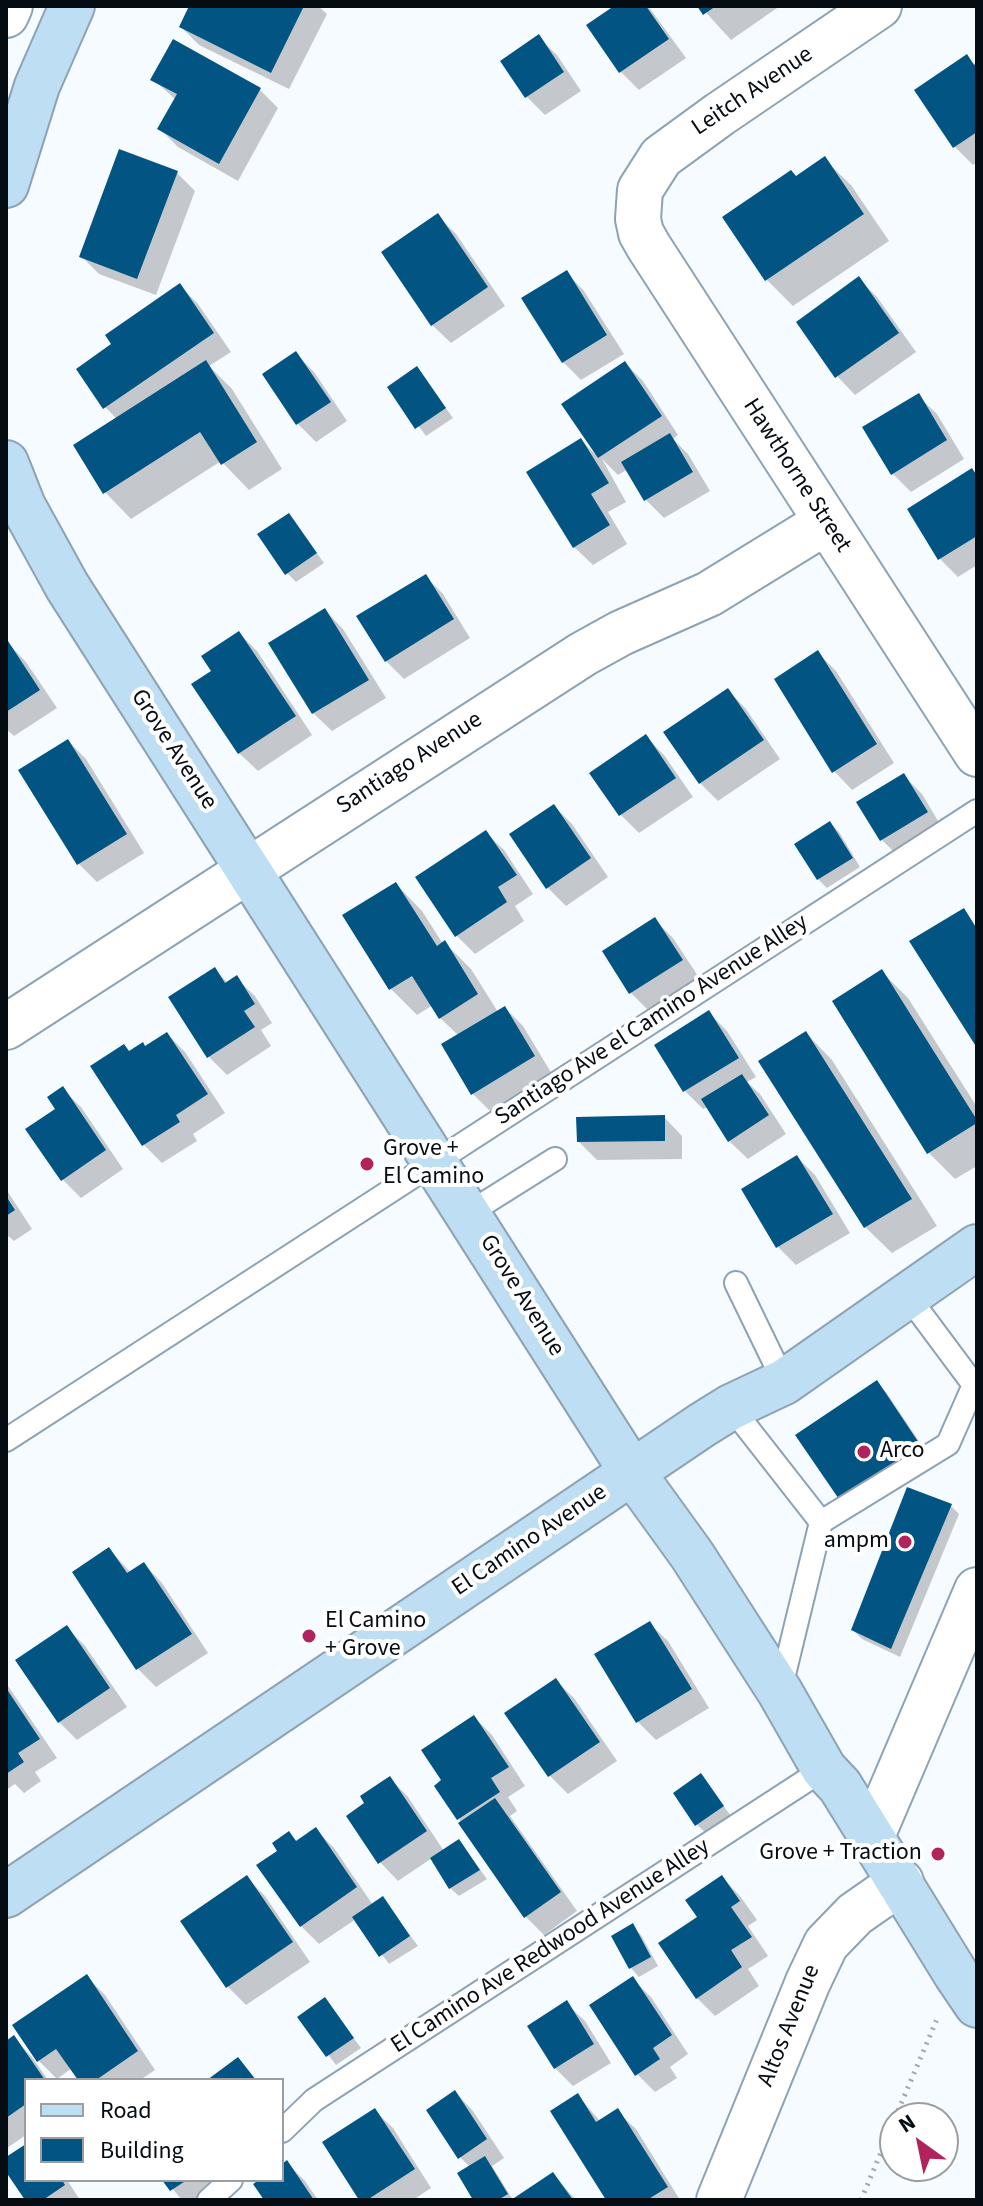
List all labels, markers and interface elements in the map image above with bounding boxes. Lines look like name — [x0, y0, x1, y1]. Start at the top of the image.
street label: Leitch Avenue — [687, 41, 819, 143]
street label: Hawthorne Street — [736, 394, 856, 558]
street label: Grove Avenue — [123, 684, 223, 816]
street label: Santiago Avenue — [332, 706, 488, 822]
street label: Santiago Ave el Camino Avenue Alley — [490, 909, 814, 1133]
place label: Grove + El Camino — [383, 1136, 484, 1192]
marker: Grove + El Camino — [358, 1155, 376, 1173]
street label: Grove Avenue — [472, 1230, 570, 1362]
place label: Arco — [880, 1438, 925, 1466]
marker: Arco — [855, 1443, 873, 1461]
street label: El Camino Avenue — [447, 1479, 613, 1603]
place label: ampm — [824, 1528, 889, 1556]
marker: ampm — [896, 1533, 914, 1551]
place label: El Camino + Grove — [325, 1608, 426, 1664]
marker: El Camino + Grove — [300, 1627, 318, 1645]
street label: El Camino Ave Redwood Avenue Alley — [386, 1833, 716, 2061]
place label: Grove + Traction — [759, 1840, 922, 1868]
marker: Grove + Traction — [929, 1845, 947, 1863]
street label: Altos Avenue — [753, 1961, 827, 2091]
legend — [24, 2078, 284, 2182]
text: Road — [100, 2093, 152, 2128]
north arrow — [879, 2102, 959, 2182]
text: N — [892, 2106, 922, 2141]
text: Building — [100, 2133, 184, 2168]

